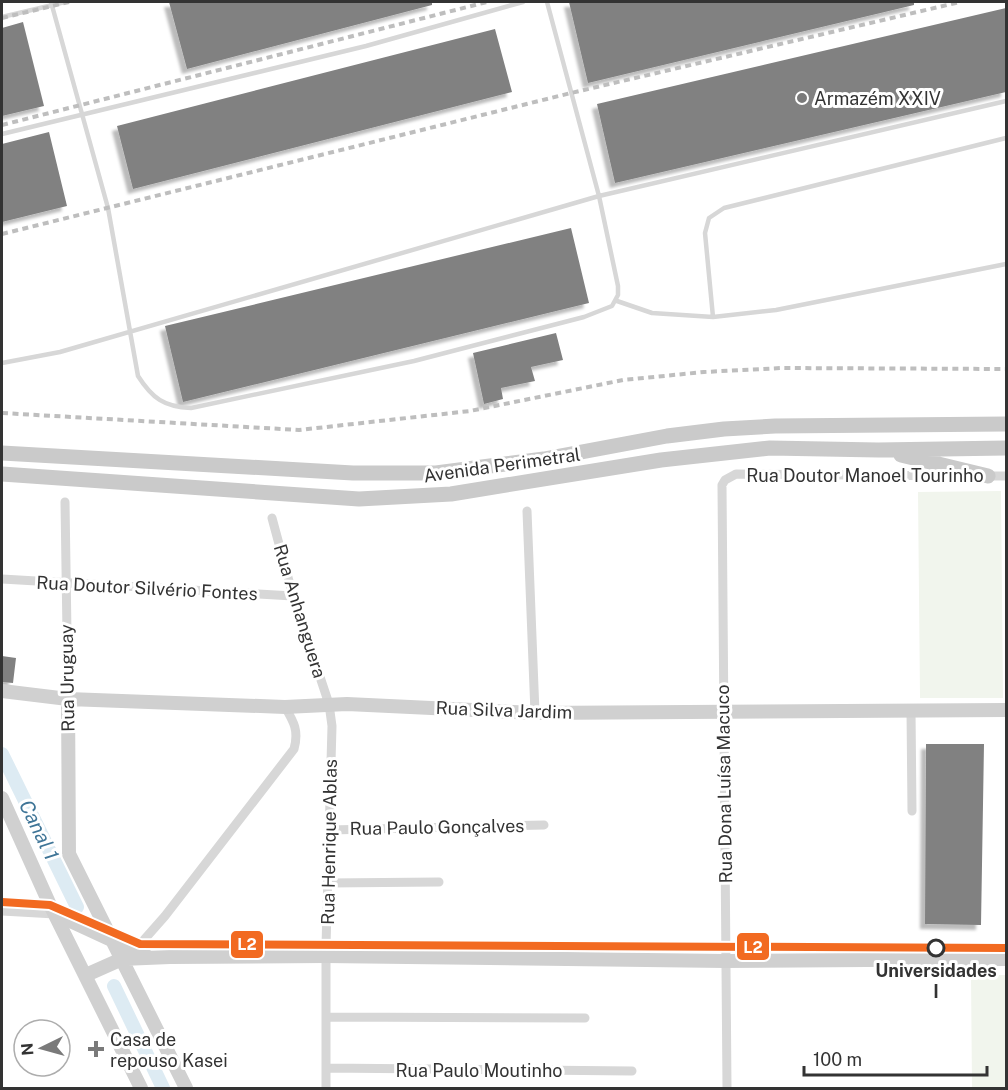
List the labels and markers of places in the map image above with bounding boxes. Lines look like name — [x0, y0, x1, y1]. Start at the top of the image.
place label: Armazém XXIV — [814, 88, 941, 109]
marker: Armazém XXIV — [795, 91, 809, 105]
marker: Universidades I — [927, 939, 945, 957]
place label: Universidades I — [875, 960, 997, 1002]
place label: Casa de repouso Kasei — [110, 1029, 228, 1071]
marker: Casa de repouso Kasei — [87, 1040, 105, 1058]

